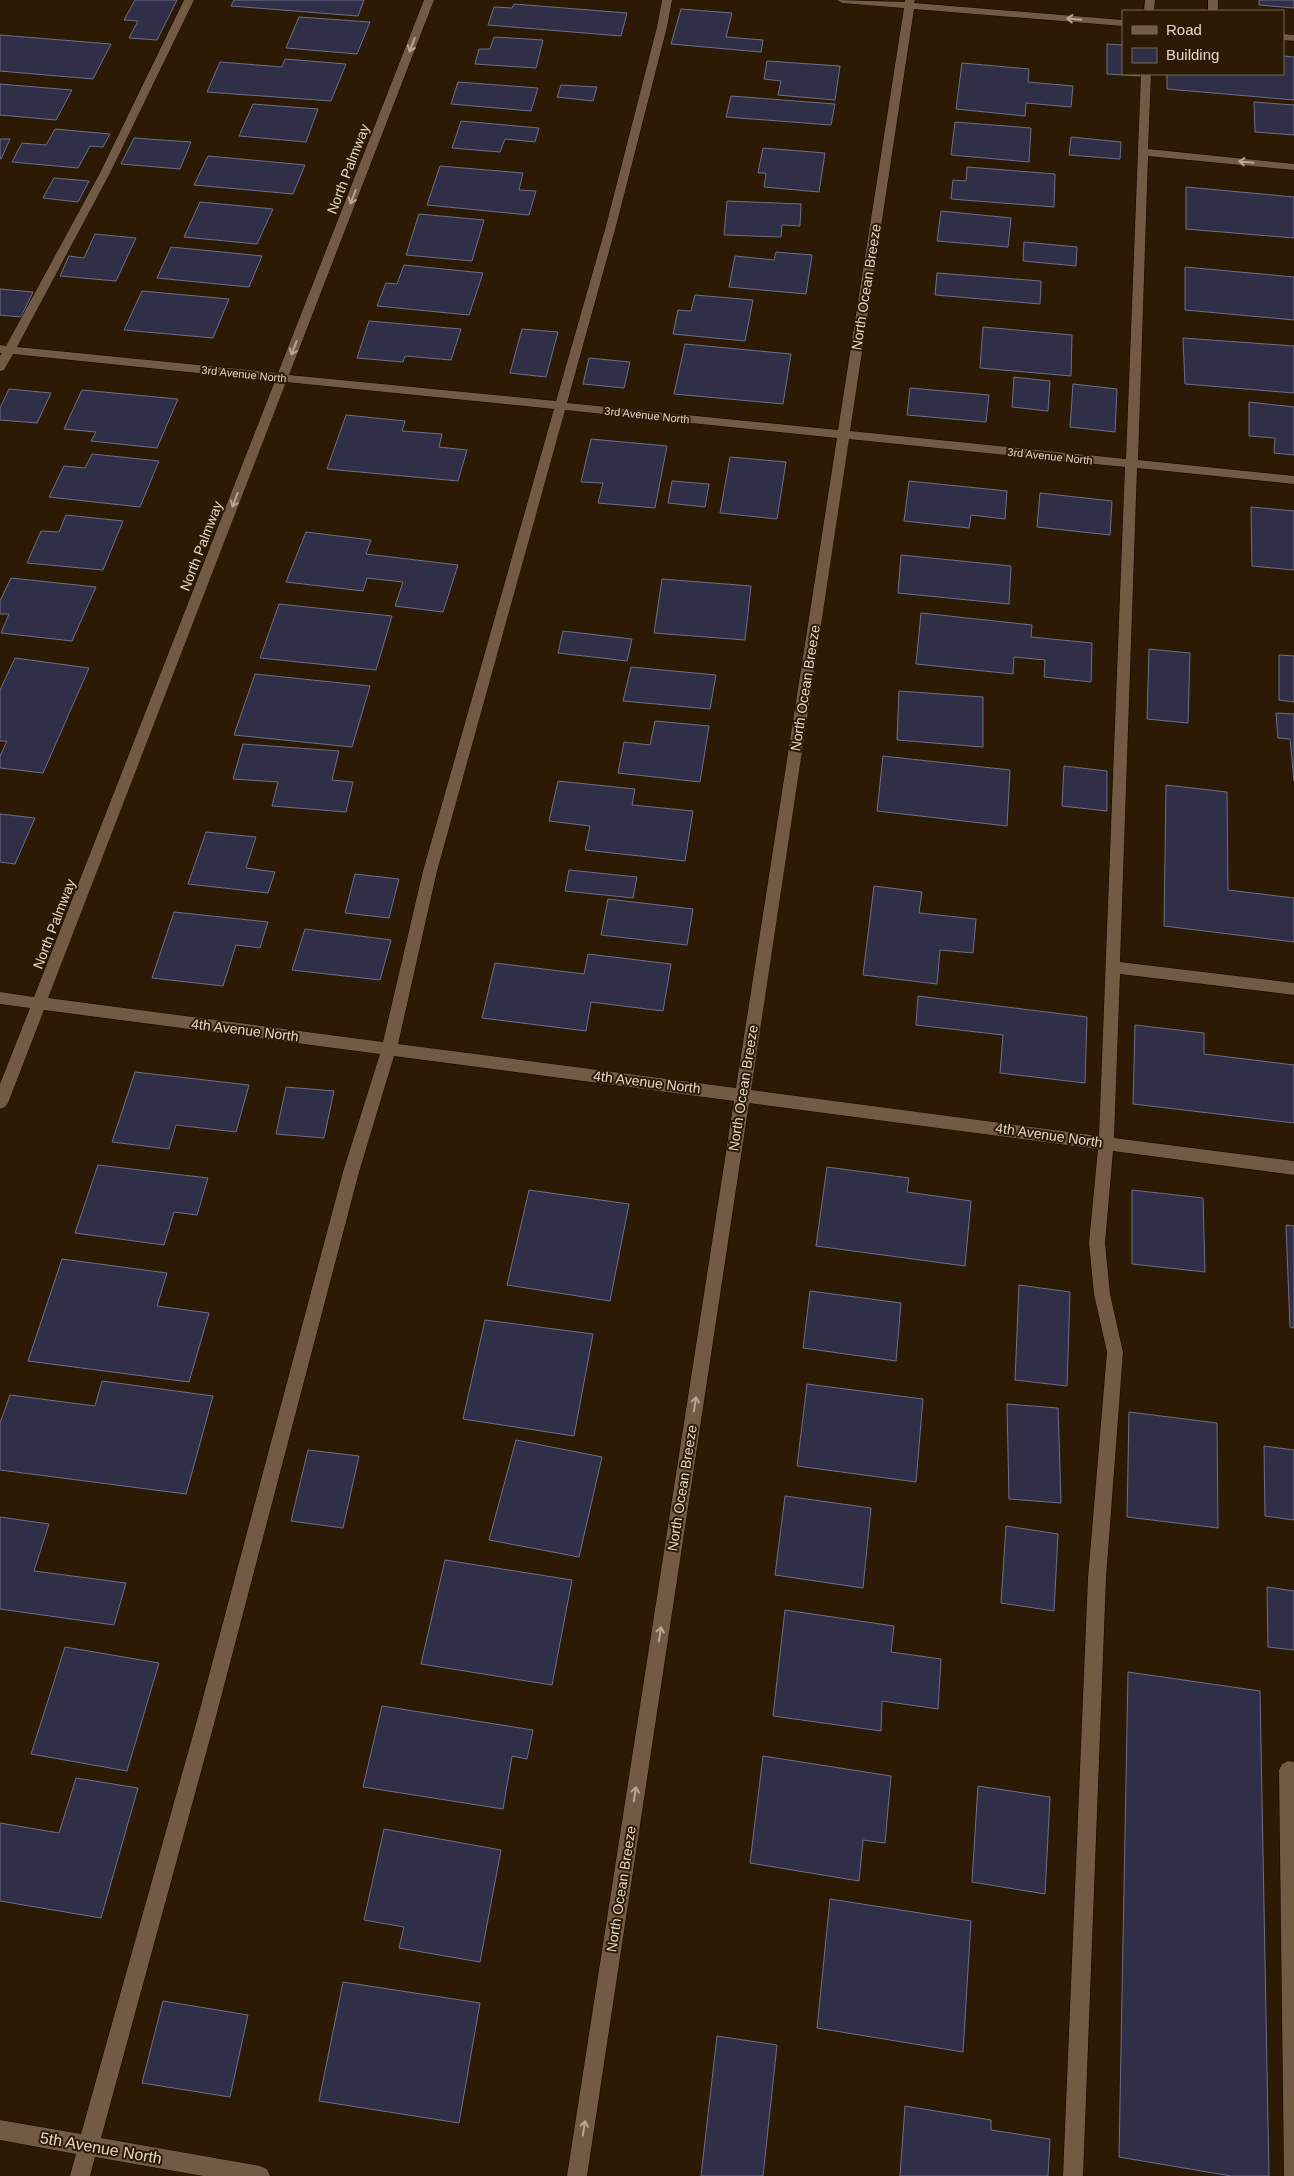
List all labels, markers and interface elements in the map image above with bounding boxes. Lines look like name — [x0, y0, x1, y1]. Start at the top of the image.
legend — [1122, 10, 1284, 75]
one-way arrow — [1066, 15, 1082, 24]
text: Road — [1166, 21, 1202, 38]
one-way arrow — [407, 37, 416, 53]
text: Building — [1166, 46, 1219, 63]
street label: North Palmway — [324, 122, 372, 216]
one-way arrow — [1238, 157, 1254, 167]
one-way arrow — [348, 189, 357, 204]
street label: North Ocean Breeze — [848, 223, 884, 351]
one-way arrow — [289, 340, 298, 355]
street label: 3rd Avenue North — [201, 364, 287, 384]
street label: 3rd Avenue North — [604, 405, 690, 425]
street label: 3rd Avenue North — [1007, 446, 1093, 466]
one-way arrow — [230, 492, 239, 507]
street label: North Palmway — [177, 499, 225, 593]
street label: North Ocean Breeze — [787, 624, 823, 752]
street label: North Palmway — [30, 877, 78, 971]
street label: 4th Avenue North — [190, 1015, 300, 1045]
street label: North Ocean Breeze — [725, 1024, 761, 1152]
street label: 4th Avenue North — [592, 1067, 702, 1097]
street label: 4th Avenue North — [994, 1120, 1104, 1150]
one-way arrow — [690, 1396, 700, 1412]
street label: North Ocean Breeze — [664, 1424, 700, 1552]
one-way arrow — [655, 1626, 665, 1642]
one-way arrow — [630, 1787, 640, 1803]
street label: North Ocean Breeze — [603, 1825, 639, 1953]
one-way arrow — [579, 2120, 589, 2136]
street label: 5th Avenue North — [39, 2129, 163, 2167]

